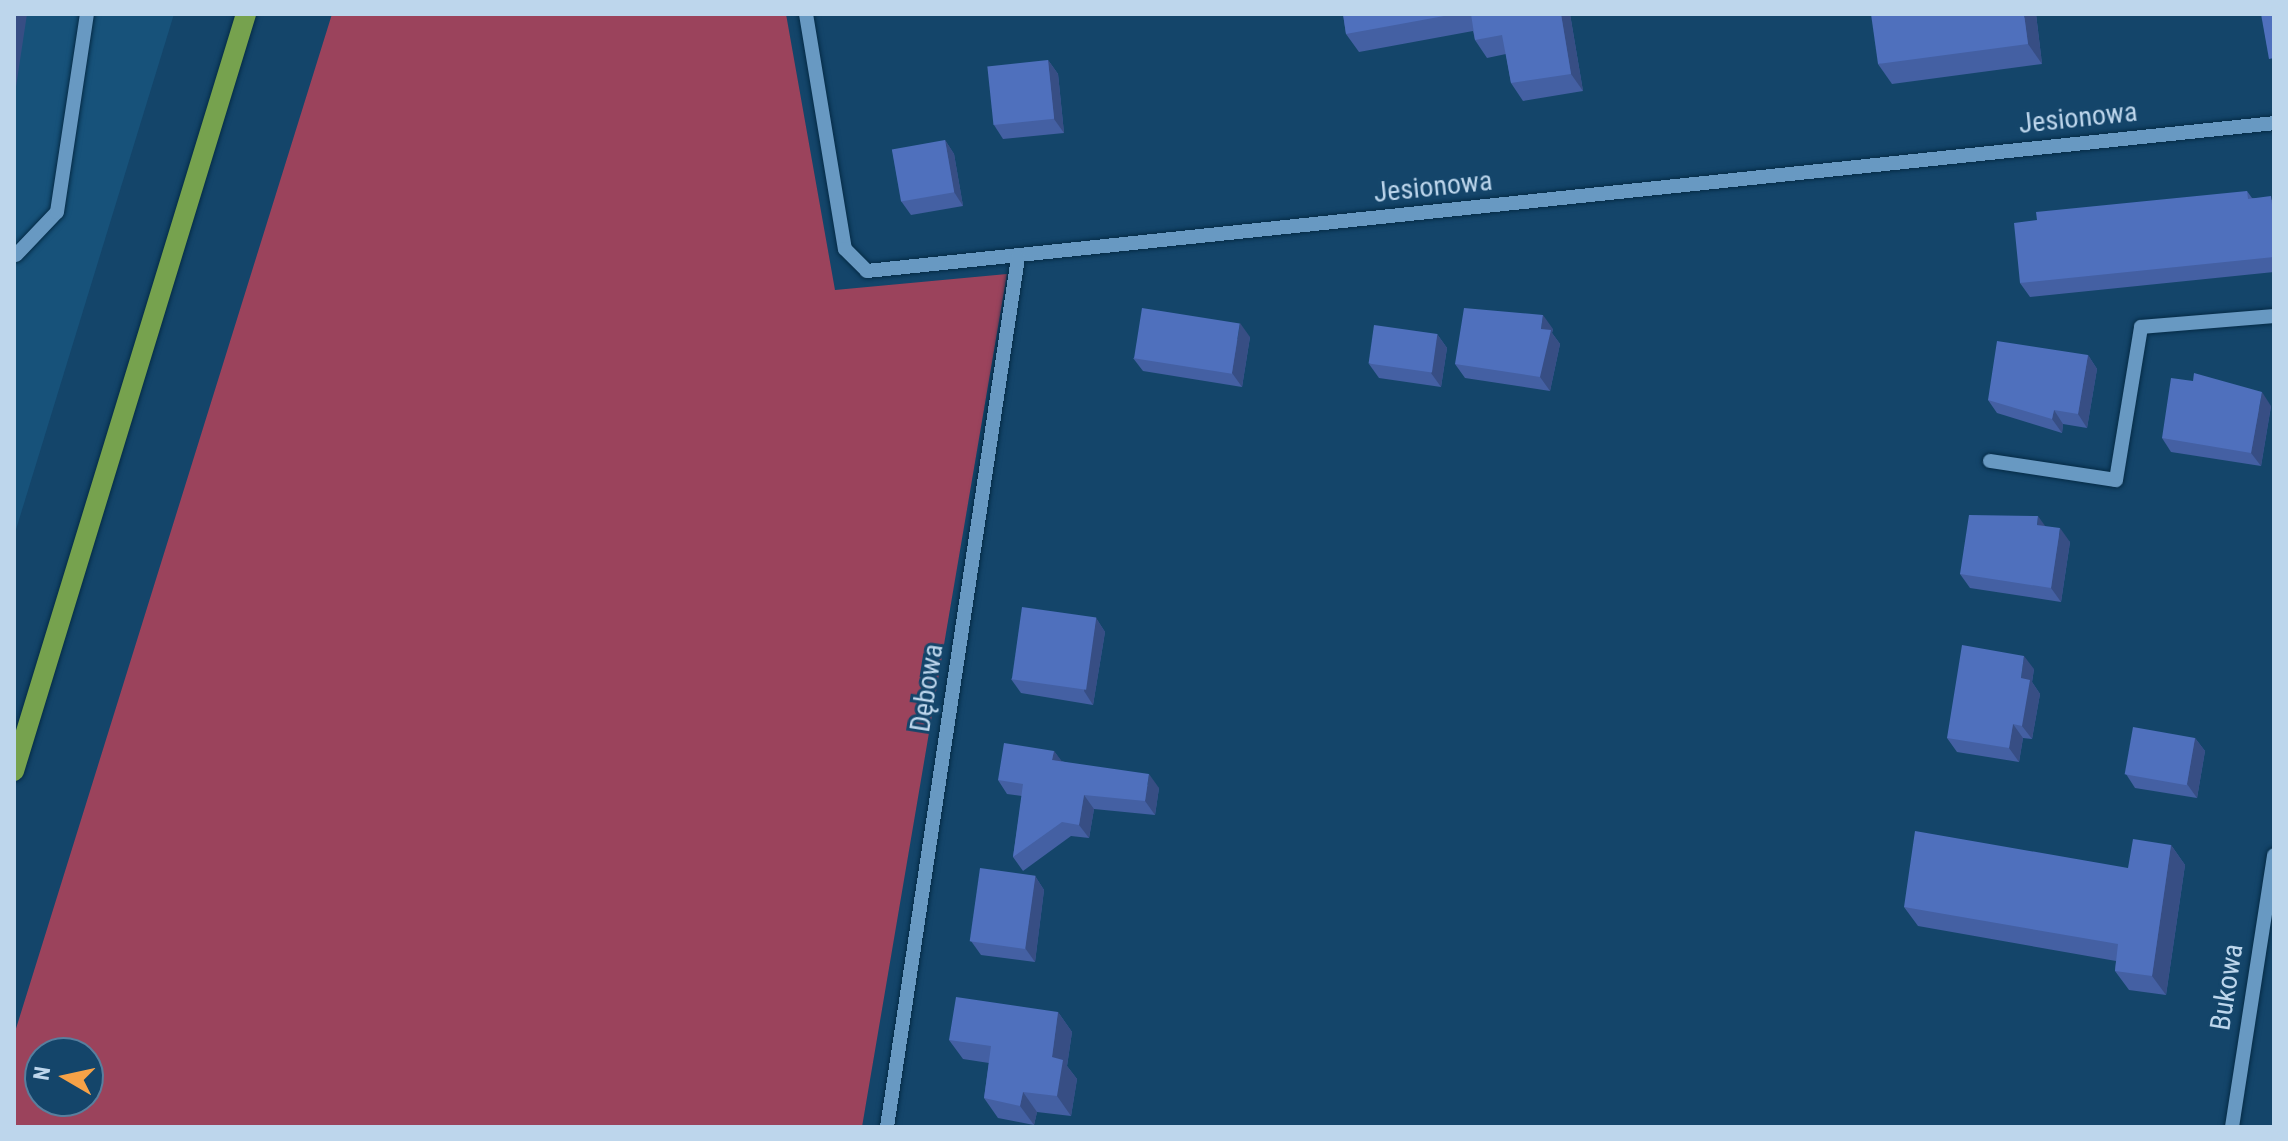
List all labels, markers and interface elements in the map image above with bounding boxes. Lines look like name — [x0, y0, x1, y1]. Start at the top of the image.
street label: Jesionowa — [2017, 95, 2139, 141]
street label: Jesionowa — [1372, 164, 1494, 210]
street label: Dębowa — [903, 642, 951, 734]
street label: Bukowa — [2204, 941, 2250, 1033]
north arrow — [24, 1037, 104, 1117]
text: N — [28, 1065, 55, 1082]

